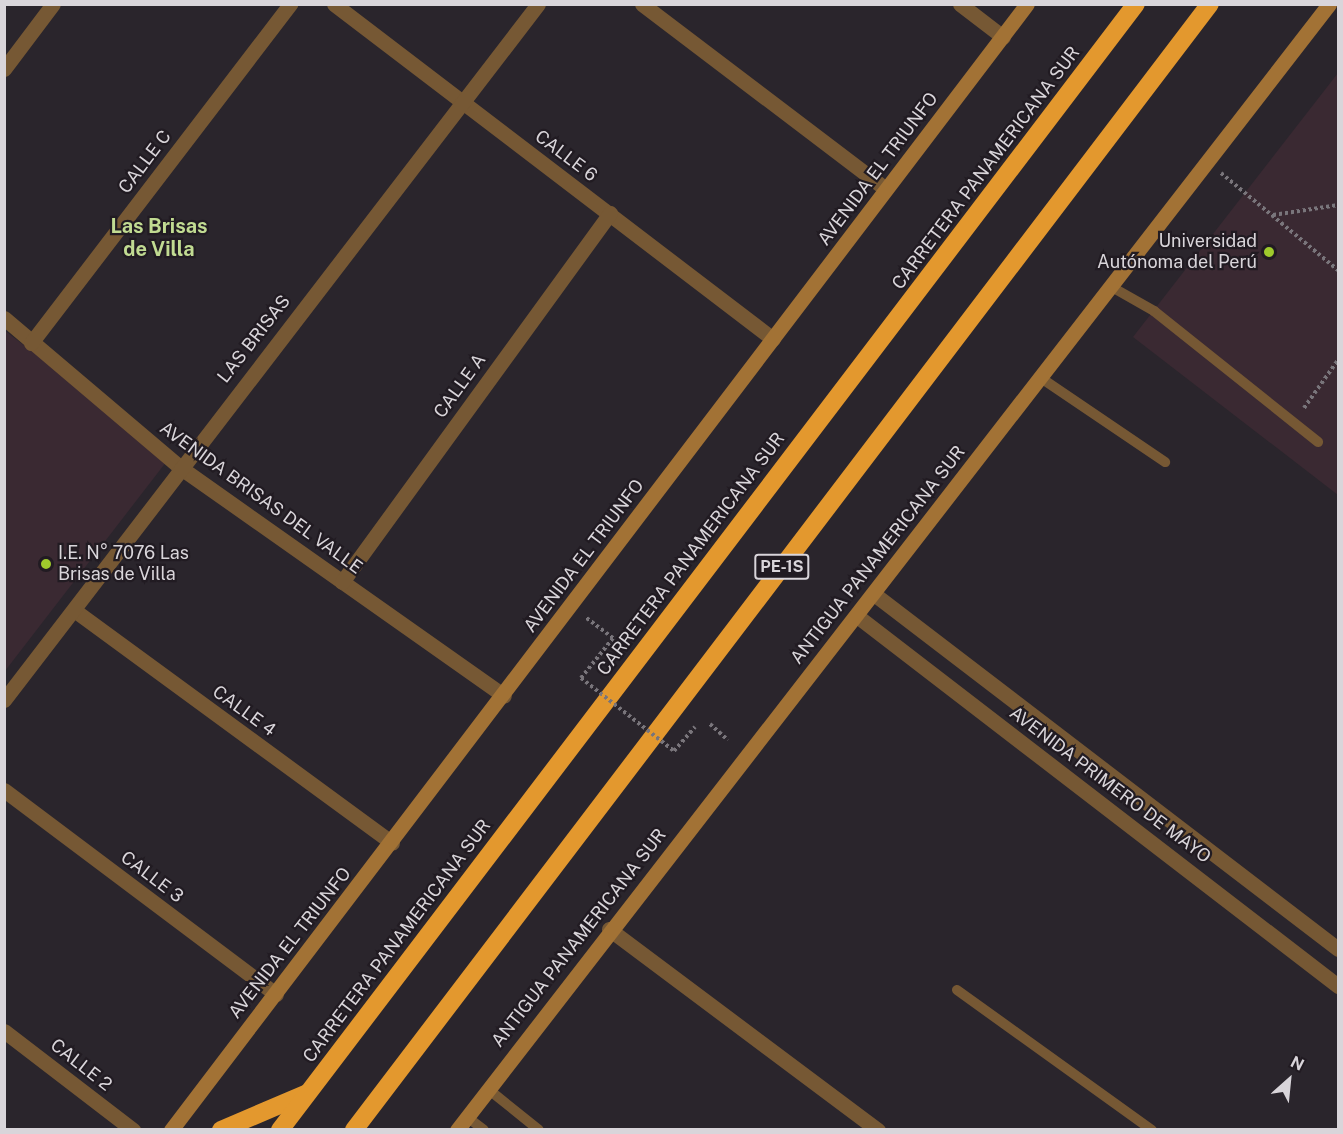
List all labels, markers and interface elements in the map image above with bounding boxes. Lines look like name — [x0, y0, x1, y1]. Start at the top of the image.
street label: CARRETERA PANAMERICANA SUR — [888, 42, 1084, 294]
street label: AVENIDA EL TRIUNFO — [813, 88, 943, 250]
street label: CALLE C — [114, 126, 176, 198]
street label: CALLE 6 — [531, 126, 601, 186]
district label: Las Brisas de Villa — [110, 215, 208, 262]
place label: Universidad Autónoma del Perú — [1097, 231, 1257, 274]
marker: Universidad Autónoma del Perú — [1262, 245, 1276, 259]
street label: LAS BRISAS — [213, 291, 295, 387]
street label: CALLE A — [430, 350, 490, 422]
street label: AVENIDA BRISAS DEL VALLE — [155, 417, 367, 579]
street label: CARRETERA PANAMERICANA SUR — [593, 428, 789, 680]
street label: ANTIGUA PANAMERICANA SUR — [786, 442, 970, 668]
street label: AVENIDA EL TRIUNFO — [519, 475, 649, 637]
place label: I.E. N° 7076 Las Brisas de Villa — [58, 543, 189, 586]
road number: PE-1S — [754, 554, 810, 580]
marker: I.E. N° 7076 Las Brisas de Villa — [39, 557, 53, 571]
street label: CALLE 4 — [208, 681, 280, 741]
street label: AVENIDA PRIMERO DE MAYO — [1005, 702, 1215, 868]
street label: CARRETERA PANAMERICANA SUR — [299, 815, 495, 1067]
street label: ANTIGUA PANAMERICANA SUR — [487, 825, 671, 1051]
street label: CALLE 3 — [117, 847, 187, 907]
street label: AVENIDA EL TRIUNFO — [224, 863, 356, 1023]
street label: CALLE 2 — [46, 1034, 116, 1096]
north arrow — [1259, 1050, 1319, 1110]
text: N — [1288, 1052, 1307, 1075]

